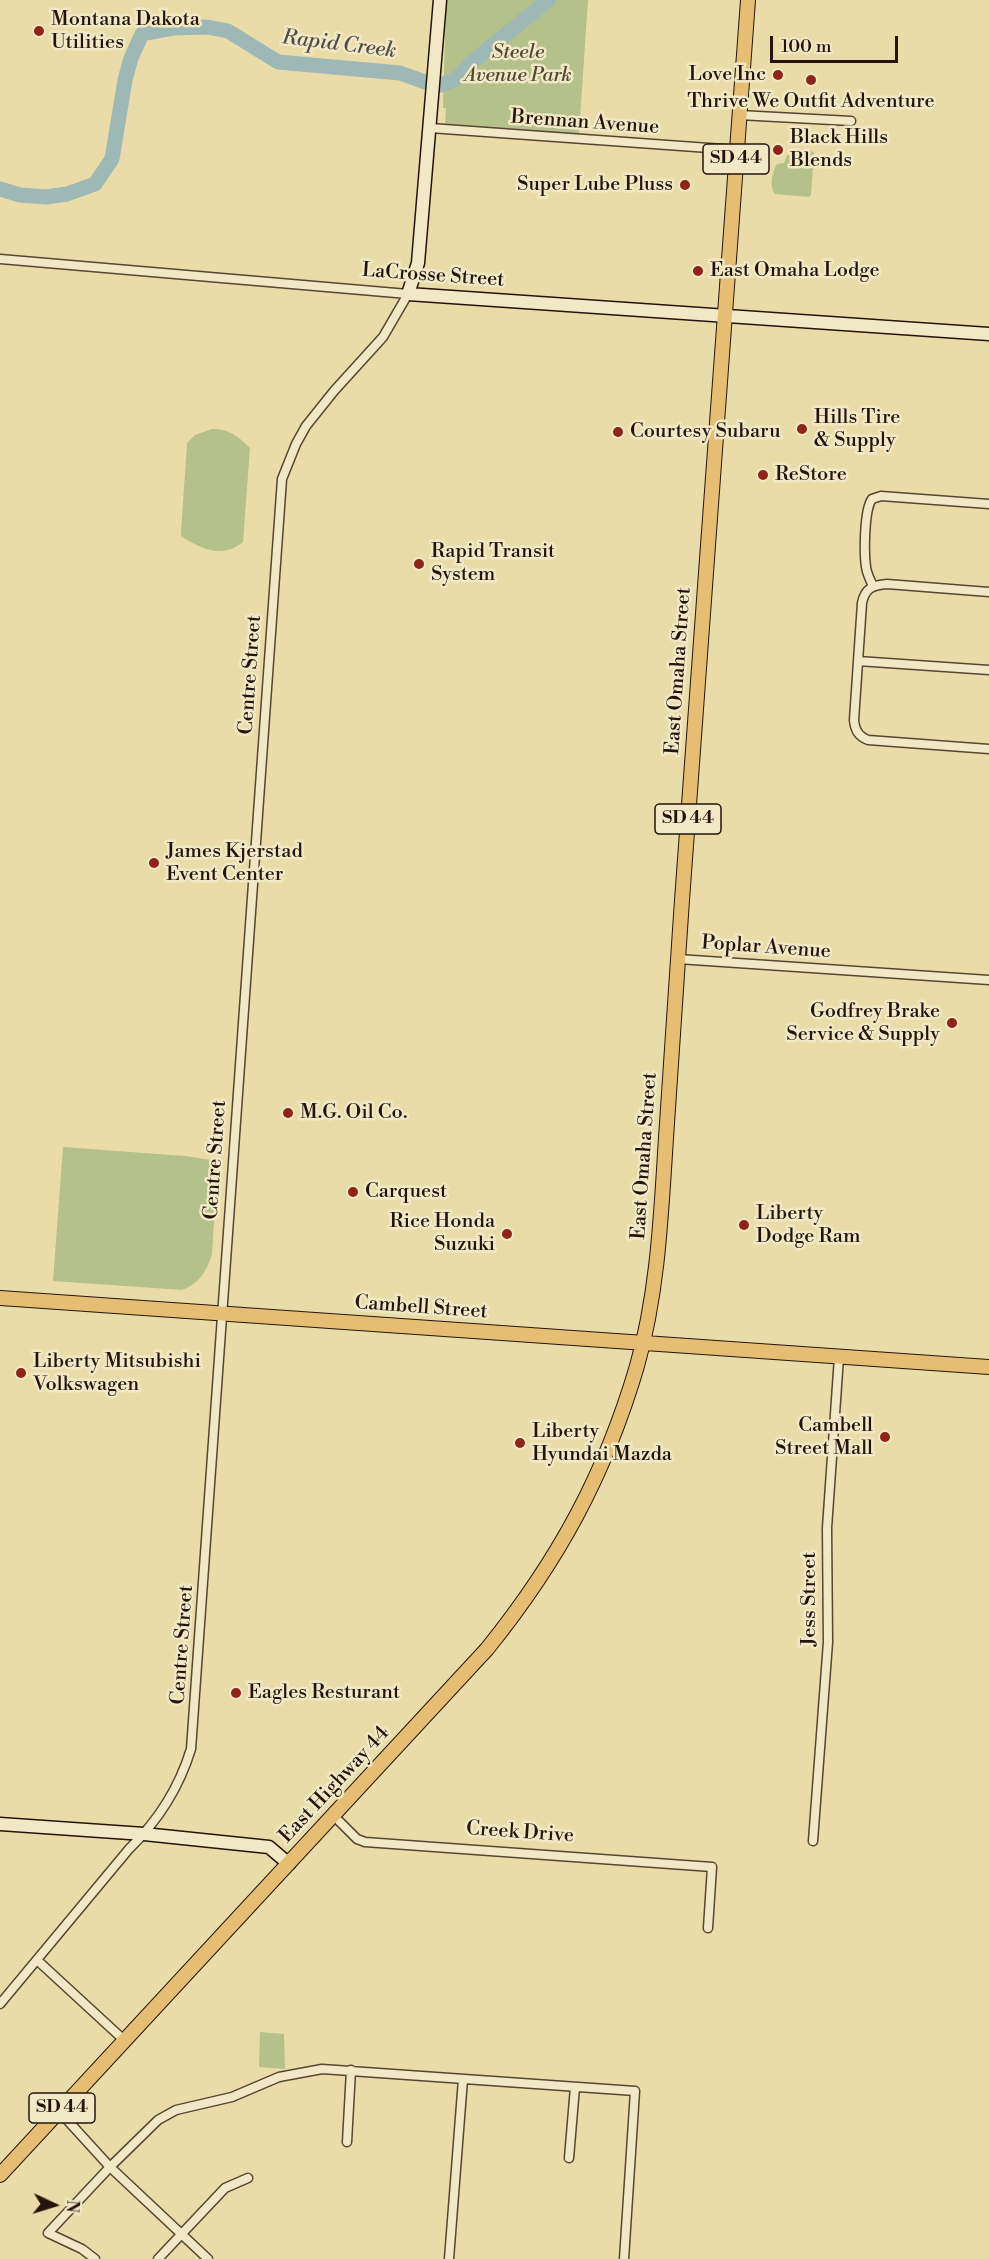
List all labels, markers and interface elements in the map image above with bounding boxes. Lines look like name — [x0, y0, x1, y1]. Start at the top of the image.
place label: Montana Dakota Utilities — [51, 8, 200, 55]
marker: Montana Dakota Utilities — [32, 24, 46, 38]
scale bar — [773, 24, 900, 62]
water label: Rapid Creek — [281, 26, 397, 64]
text: 100 m — [781, 35, 832, 58]
park label: Steele Avenue Park — [464, 41, 572, 88]
place label: Love Inc — [688, 63, 766, 87]
marker: Love Inc — [771, 68, 785, 82]
marker: Thrive We Outfit Adventure — [804, 73, 818, 87]
place label: Thrive We Outfit Adventure — [687, 90, 935, 114]
street label: Brennan Avenue — [510, 106, 660, 140]
place label: Black Hills Blends — [790, 126, 888, 173]
marker: Black Hills Blends — [771, 143, 785, 157]
road number: SD 44 — [703, 144, 769, 174]
place label: Super Lube Pluss — [517, 173, 673, 197]
marker: Super Lube Pluss — [678, 178, 692, 192]
street label: LaCrosse Street — [361, 259, 505, 293]
place label: East Omaha Lodge — [710, 259, 880, 283]
marker: East Omaha Lodge — [691, 264, 705, 278]
place label: Hills Tire & Supply — [814, 406, 900, 453]
place label: Courtesy Subaru — [630, 420, 781, 444]
marker: Hills Tire & Supply — [795, 422, 809, 436]
marker: Courtesy Subaru — [611, 425, 625, 439]
place label: ReStore — [775, 463, 847, 487]
marker: ReStore — [756, 468, 770, 482]
place label: Rapid Transit System — [431, 540, 555, 587]
marker: Rapid Transit System — [412, 557, 426, 571]
street label: East Omaha Street — [661, 586, 697, 756]
street label: Centre Street — [235, 614, 267, 736]
road number: SD 44 — [655, 804, 721, 834]
place label: James Kjerstad Event Center — [166, 840, 303, 887]
marker: James Kjerstad Event Center — [147, 856, 161, 870]
street label: Poplar Avenue — [700, 932, 832, 964]
place label: Godfrey Brake Service & Supply — [786, 1000, 940, 1047]
marker: Godfrey Brake Service & Supply — [945, 1016, 959, 1030]
street label: East Omaha Street — [627, 1071, 663, 1241]
street label: Centre Street — [200, 1099, 232, 1221]
place label: M.G. Oil Co. — [300, 1101, 408, 1125]
marker: M.G. Oil Co. — [281, 1106, 295, 1120]
place label: Carquest — [365, 1180, 447, 1204]
marker: Carquest — [346, 1185, 360, 1199]
place label: Liberty Dodge Ram — [756, 1202, 860, 1249]
place label: Rice Honda Suzuki — [390, 1210, 495, 1257]
marker: Liberty Dodge Ram — [737, 1218, 751, 1232]
marker: Rice Honda Suzuki — [500, 1227, 514, 1241]
street label: Cambell Street — [354, 1291, 488, 1325]
place label: Liberty Mitsubishi Volkswagen — [33, 1350, 201, 1397]
marker: Liberty Mitsubishi Volkswagen — [14, 1366, 28, 1380]
place label: Cambell Street Mall — [775, 1414, 873, 1461]
place label: Liberty Hyundai Mazda — [532, 1420, 672, 1467]
marker: Cambell Street Mall — [878, 1430, 892, 1444]
marker: Liberty Hyundai Mazda — [513, 1436, 527, 1450]
street label: Jess Street — [798, 1552, 822, 1646]
street label: Centre Street — [167, 1584, 199, 1706]
place label: Eagles Resturant — [248, 1681, 400, 1705]
marker: Eagles Resturant — [229, 1686, 243, 1700]
street label: East Highway 44 — [275, 1722, 395, 1848]
street label: Creek Drive — [465, 1817, 575, 1849]
road number: SD 44 — [29, 2093, 95, 2123]
north arrow — [24, 2175, 84, 2235]
text: N — [62, 2199, 82, 2213]

